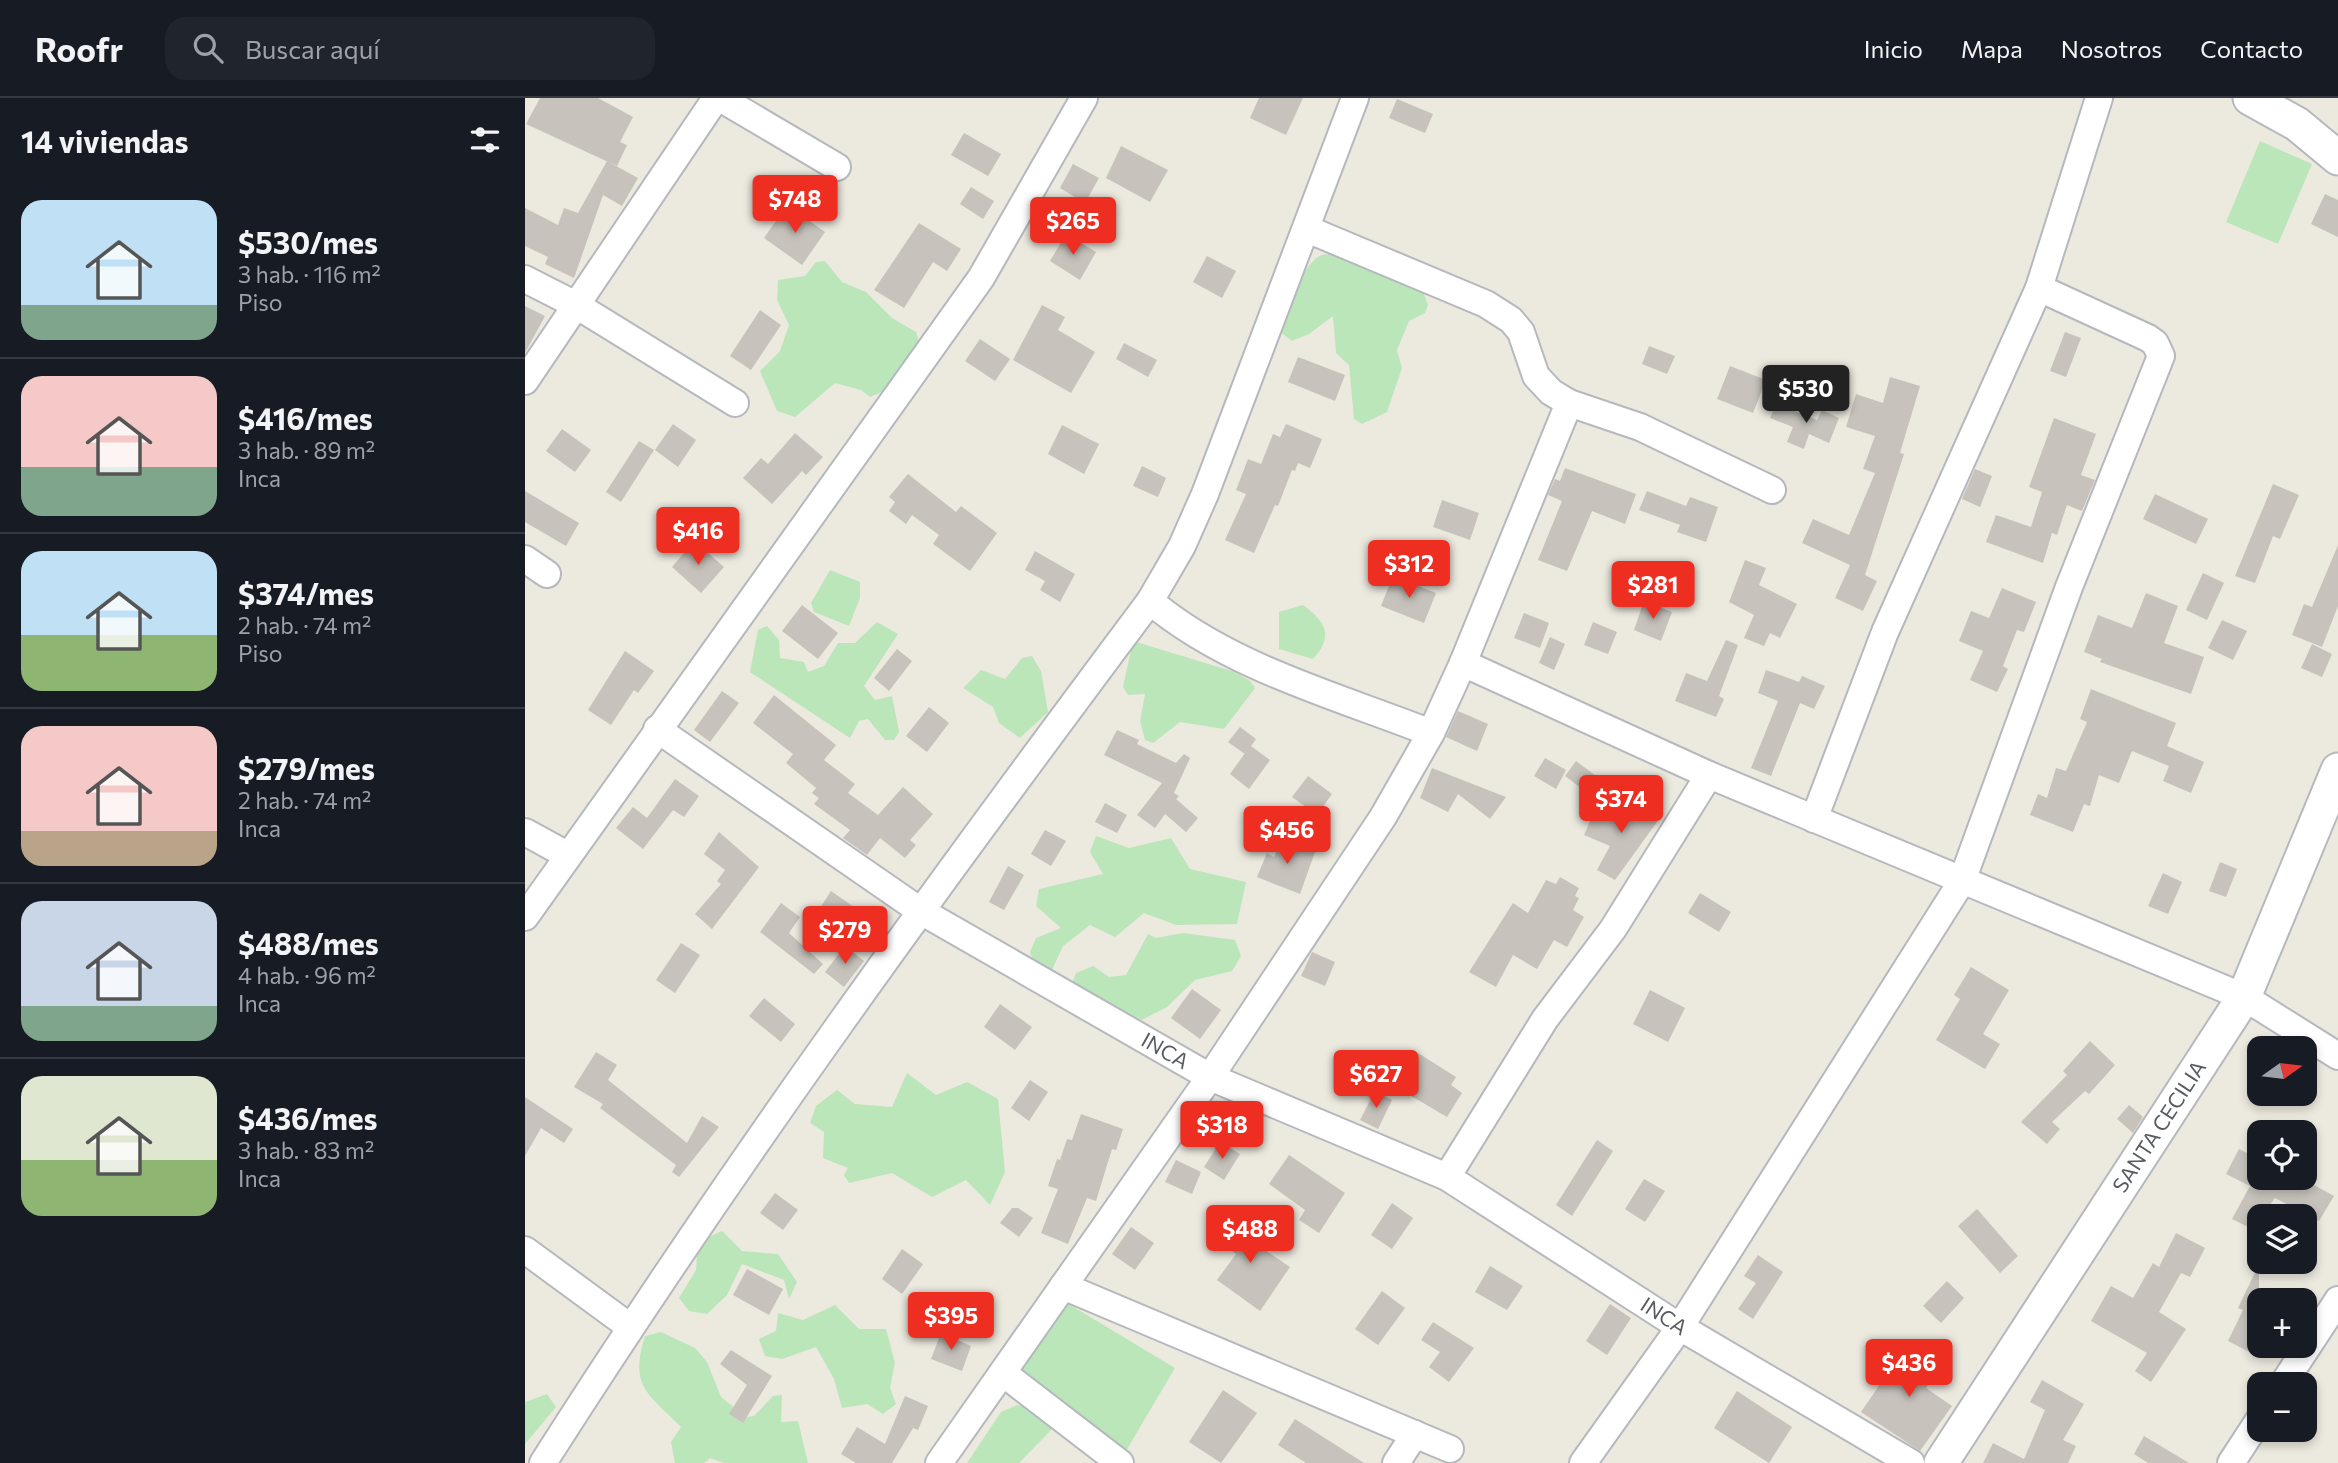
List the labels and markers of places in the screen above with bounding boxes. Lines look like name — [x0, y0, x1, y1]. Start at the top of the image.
pin: $748 — [754, 176, 836, 235]
pin: $265 — [1032, 198, 1114, 257]
pin: $530 — [1765, 366, 1847, 425]
pin: $416 — [657, 508, 739, 567]
pin: $312 — [1368, 540, 1450, 600]
pin: $281 — [1612, 561, 1694, 621]
pin: $374 — [1580, 776, 1662, 835]
pin: $456 — [1246, 806, 1328, 866]
pin: $279 — [804, 906, 886, 966]
pin: $627 — [1335, 1051, 1417, 1110]
pin: $318 — [1181, 1102, 1263, 1161]
pin: $488 — [1209, 1206, 1291, 1265]
pin: $395 — [910, 1292, 992, 1352]
pin: $436 — [1868, 1340, 1950, 1399]

